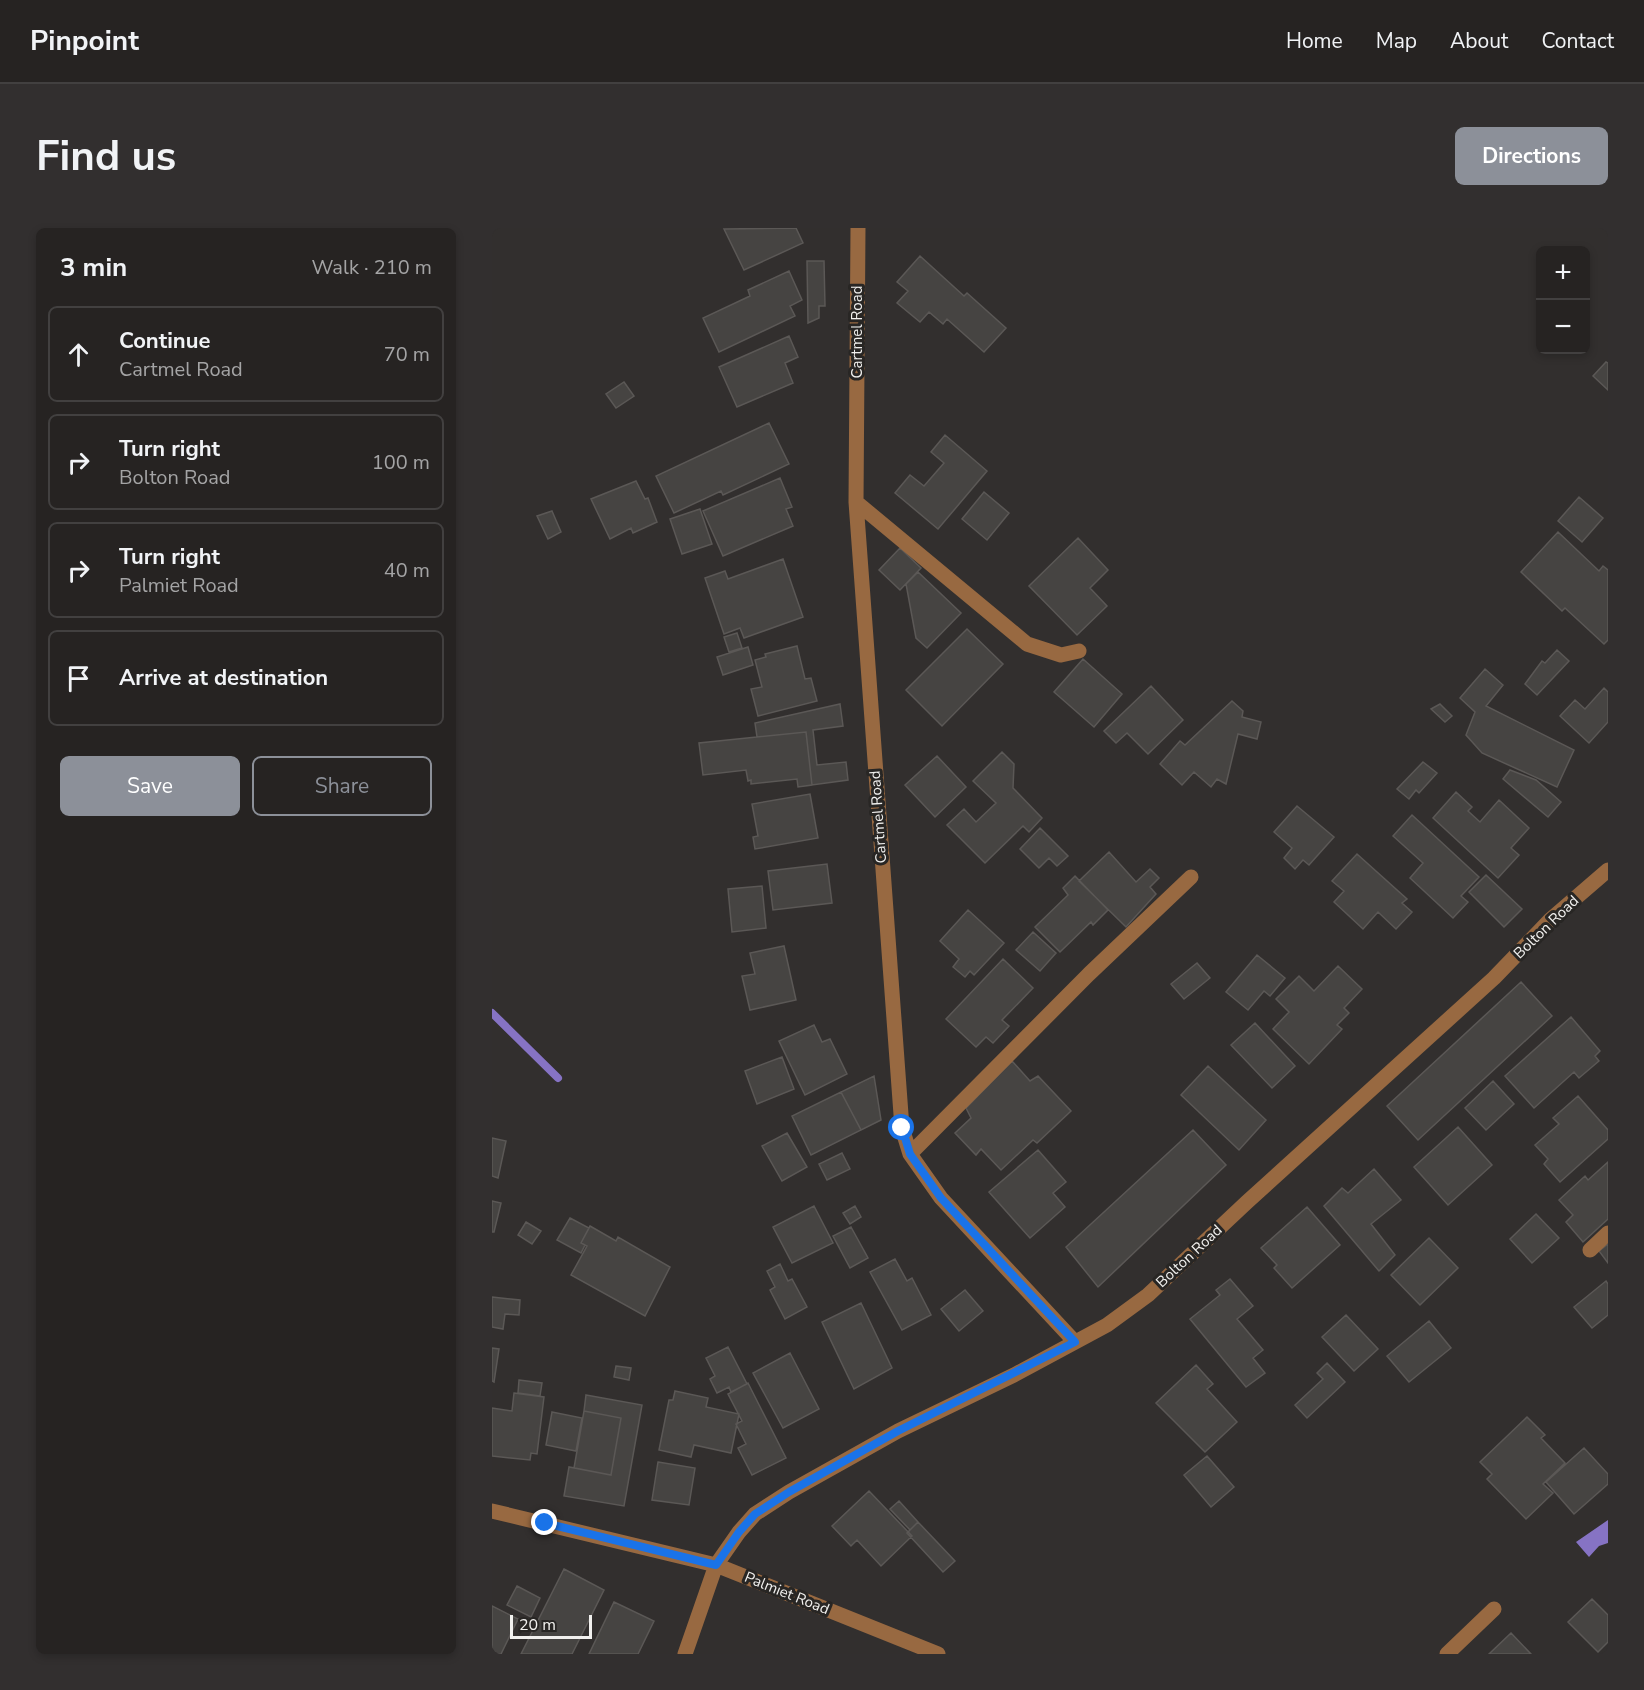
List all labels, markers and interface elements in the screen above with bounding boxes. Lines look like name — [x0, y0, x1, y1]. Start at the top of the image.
text: Pinpoint — [30, 22, 139, 60]
text: Home — [1286, 27, 1343, 55]
text: Map — [1376, 27, 1417, 55]
text: About — [1450, 27, 1508, 55]
text: Contact — [1541, 27, 1614, 55]
button: Directions — [1455, 127, 1608, 185]
text: Find us — [36, 128, 176, 185]
map controls — [1536, 246, 1590, 354]
button: + — [1536, 246, 1590, 300]
text: 3 min — [60, 250, 127, 285]
text: Walk · 210 m — [312, 254, 432, 281]
street label: Cartmel Road — [847, 286, 867, 378]
button: − — [1536, 300, 1590, 354]
text: Continue — [119, 326, 210, 356]
icon: ahead — [62, 338, 95, 371]
text: 70 m — [384, 341, 430, 368]
text: Cartmel Road — [119, 356, 243, 383]
text: Turn right — [119, 434, 220, 464]
icon: right — [62, 446, 95, 479]
text: 100 m — [372, 449, 430, 476]
text: Bolton Road — [119, 464, 230, 491]
text: Turn right — [119, 542, 220, 572]
icon: right — [62, 554, 95, 587]
text: 40 m — [384, 557, 430, 584]
text: Palmiet Road — [119, 572, 239, 599]
icon: arrive — [62, 662, 95, 695]
text: Arrive at destination — [119, 663, 328, 693]
button: Save — [60, 756, 240, 816]
button: Share — [252, 756, 432, 816]
street label: Cartmel Road — [865, 770, 891, 864]
street label: Bolton Road — [1509, 891, 1583, 963]
route start — [888, 1114, 914, 1140]
street label: Bolton Road — [1152, 1220, 1226, 1292]
route end — [531, 1509, 557, 1535]
street label: Palmiet Road — [742, 1567, 832, 1619]
scale bar — [510, 1612, 592, 1640]
text: 20 m — [519, 1614, 556, 1636]

